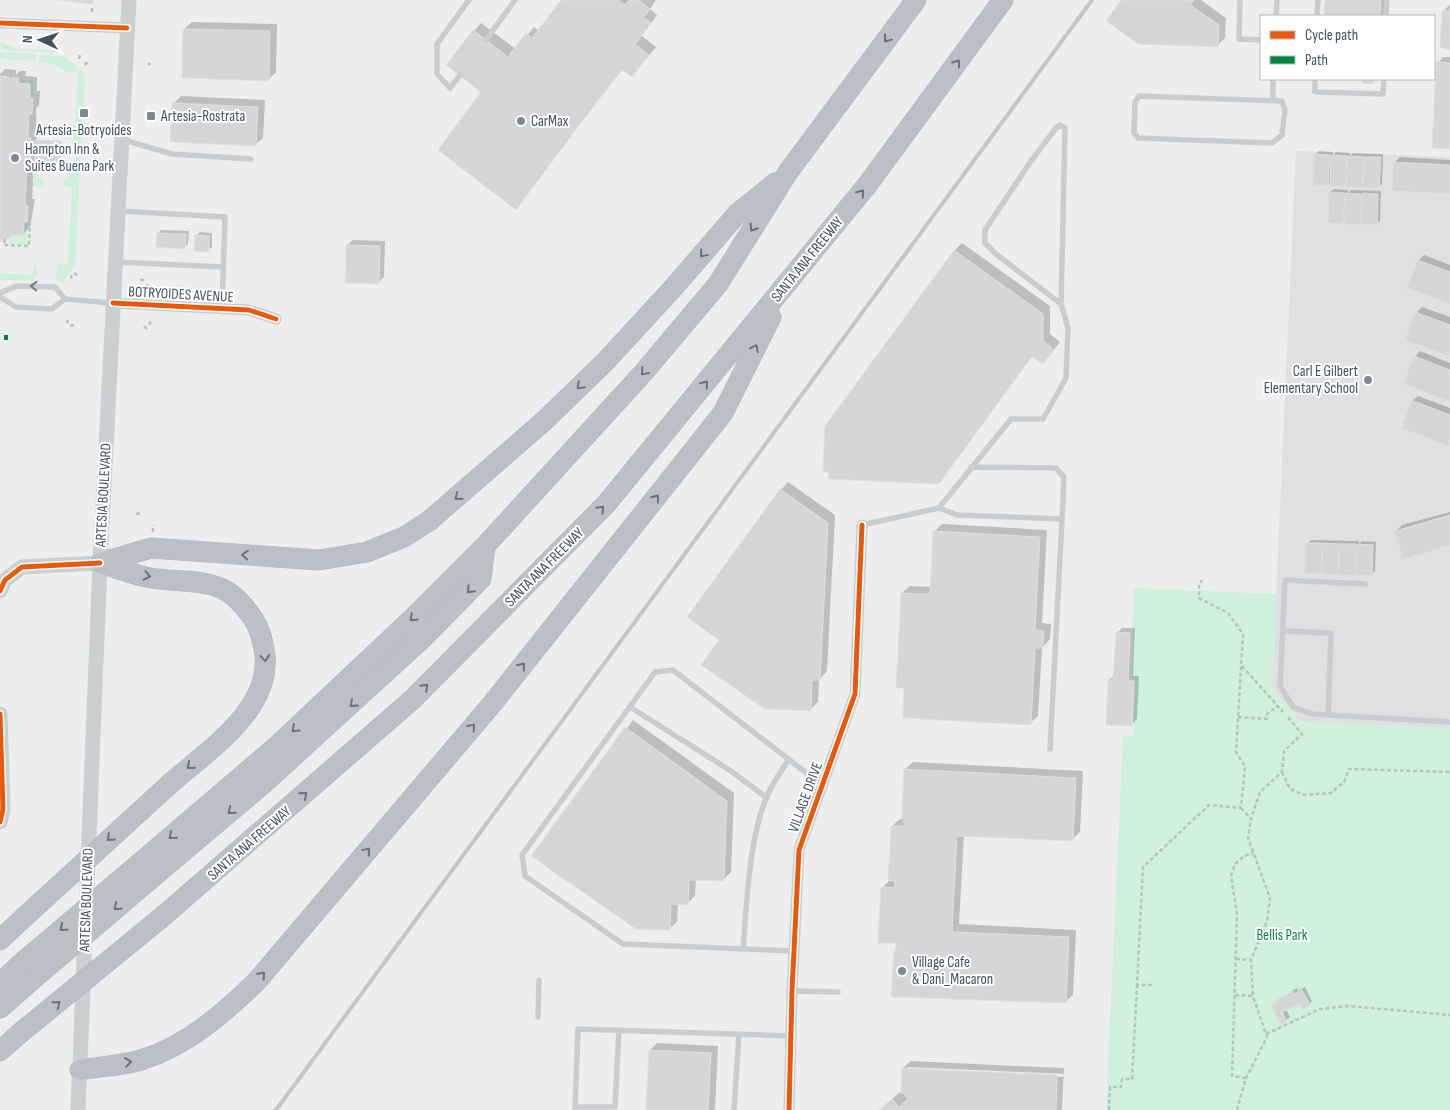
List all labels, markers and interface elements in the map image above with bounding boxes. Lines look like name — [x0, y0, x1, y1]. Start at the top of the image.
north arrow — [15, 15, 65, 65]
legend — [1260, 15, 1435, 80]
text: Cycle path — [1305, 26, 1358, 45]
one-way arrow — [884, 33, 892, 42]
text: N — [19, 35, 36, 44]
text: Path — [1305, 51, 1328, 70]
one-way arrow — [951, 59, 960, 68]
marker: Artesia-Botryoides — [78, 107, 90, 119]
place label: Artesia-Rostrata — [160, 107, 245, 126]
marker: Artesia-Rostrata — [145, 110, 157, 122]
place label: CarMax — [531, 112, 569, 131]
marker: CarMax — [515, 115, 527, 127]
place label: Artesia-Botryoides — [35, 121, 132, 140]
place label: Hampton Inn & Suites Buena Park — [25, 140, 115, 176]
marker: Hampton Inn & Suites Buena Park — [9, 152, 21, 164]
one-way arrow — [855, 190, 864, 199]
street label: SANTA ANA FREEWAY — [767, 212, 848, 306]
one-way arrow — [749, 223, 759, 232]
one-way arrow — [699, 249, 708, 258]
one-way arrow — [30, 281, 38, 292]
street label: BOTRYOIDES AVENUE — [128, 282, 234, 307]
one-way arrow — [749, 345, 759, 354]
place label: Carl E Gilbert Elementary School — [1264, 362, 1358, 398]
one-way arrow — [641, 366, 650, 375]
marker: Carl E Gilbert Elementary School — [1362, 374, 1374, 386]
one-way arrow — [577, 380, 586, 389]
one-way arrow — [699, 381, 707, 390]
street label: ARTESIA BOULEVARD — [91, 443, 116, 548]
one-way arrow — [455, 491, 464, 500]
one-way arrow — [651, 495, 659, 504]
one-way arrow — [595, 506, 604, 515]
street label: SANTA ANA FREEWAY — [501, 523, 588, 611]
one-way arrow — [241, 549, 249, 560]
one-way arrow — [142, 570, 151, 581]
one-way arrow — [467, 585, 476, 594]
one-way arrow — [410, 612, 419, 621]
one-way arrow — [259, 654, 270, 662]
one-way arrow — [517, 663, 525, 672]
one-way arrow — [419, 684, 428, 693]
one-way arrow — [350, 698, 359, 707]
one-way arrow — [291, 723, 300, 732]
one-way arrow — [466, 724, 475, 733]
street label: VILLAGE DRIVE — [784, 759, 827, 835]
one-way arrow — [186, 761, 195, 770]
one-way arrow — [299, 792, 308, 801]
street label: SANTA ANA FREEWAY — [204, 802, 295, 885]
one-way arrow — [228, 805, 237, 813]
one-way arrow — [169, 830, 178, 838]
one-way arrow — [107, 832, 116, 841]
street label: ARTESIA BOULEVARD — [75, 848, 98, 953]
one-way arrow — [361, 848, 370, 857]
one-way arrow — [114, 902, 123, 910]
one-way arrow — [59, 922, 68, 931]
park label: Bellis Park — [1256, 926, 1308, 945]
place label: Village Cafe & Dani_Macaron — [912, 953, 993, 989]
marker: Village Cafe & Dani_Macaron — [896, 965, 908, 977]
one-way arrow — [256, 972, 265, 981]
one-way arrow — [51, 1000, 60, 1009]
one-way arrow — [124, 1057, 132, 1067]

